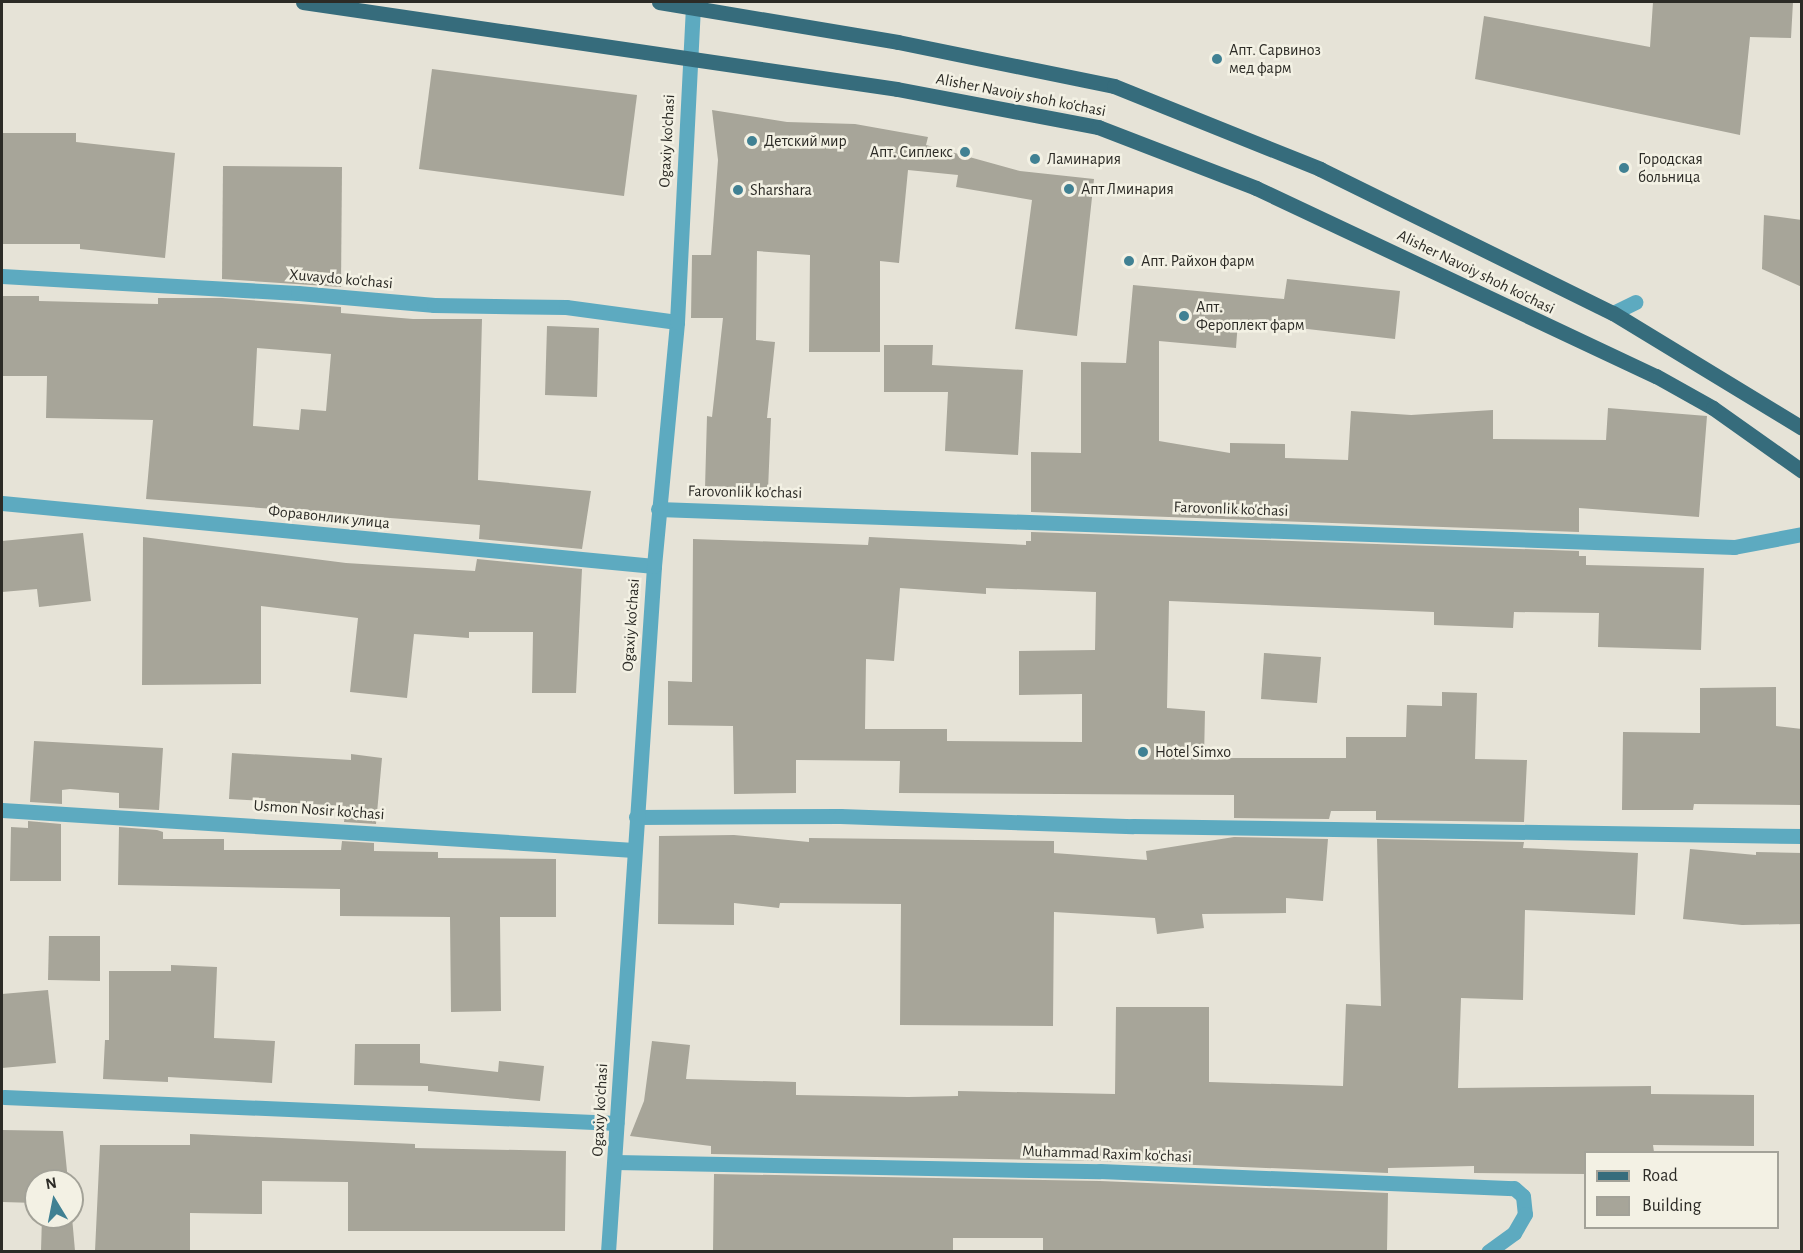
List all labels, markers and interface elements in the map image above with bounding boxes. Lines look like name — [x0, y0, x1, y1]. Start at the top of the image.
place label: Апт. Сарвиноз мед фарм — [1229, 40, 1321, 78]
marker: Апт. Сарвиноз мед фарм — [1210, 52, 1224, 66]
street label: Alisher Navoiy shoh ko'chasi — [934, 69, 1108, 121]
street label: Ogaxiy ko'chasi — [655, 94, 679, 188]
place label: Детский мир — [764, 131, 847, 151]
marker: Детский мир — [745, 134, 759, 148]
place label: Апт. Сиплекс — [870, 142, 953, 162]
marker: Апт. Сиплекс — [958, 145, 972, 159]
place label: Ламинария — [1047, 149, 1121, 169]
place label: Городская больница — [1638, 149, 1703, 187]
marker: Ламинария — [1028, 152, 1042, 166]
marker: Городская больница — [1615, 159, 1633, 177]
place label: Апт Лминария — [1081, 179, 1174, 199]
place label: Sharshara — [750, 180, 812, 200]
marker: Апт Лминария — [1062, 182, 1076, 196]
marker: Sharshara — [731, 183, 745, 197]
street label: Alisher Navoiy shoh ko'chasi — [1394, 225, 1558, 319]
place label: Апт. Райхон фарм — [1141, 251, 1255, 271]
marker: Апт. Райхон фарм — [1122, 254, 1136, 268]
street label: Xuvaydo ko'chasi — [288, 265, 394, 293]
place label: Апт. Фероплект фарм — [1196, 297, 1305, 335]
marker: Апт. Фероплект фарм — [1177, 309, 1191, 323]
street label: Farovonlik ko'chasi — [688, 481, 802, 503]
street label: Farovonlik ko'chasi — [1173, 497, 1289, 521]
street label: Форавонлик улица — [267, 501, 391, 533]
street label: Ogaxiy ko'chasi — [618, 578, 644, 672]
place label: Hotel Simxo — [1155, 742, 1231, 762]
marker: Hotel Simxo — [1136, 745, 1150, 759]
street label: Usmon Nosir ko'chasi — [253, 796, 385, 824]
street label: Ogaxiy ko'chasi — [588, 1063, 612, 1157]
street label: Muhammad Raxim ko'chasi — [1022, 1141, 1192, 1167]
legend — [1584, 1151, 1779, 1229]
text: Road — [1642, 1167, 1678, 1185]
north arrow — [24, 1169, 84, 1229]
text: N — [44, 1174, 58, 1192]
text: Building — [1642, 1197, 1701, 1215]

